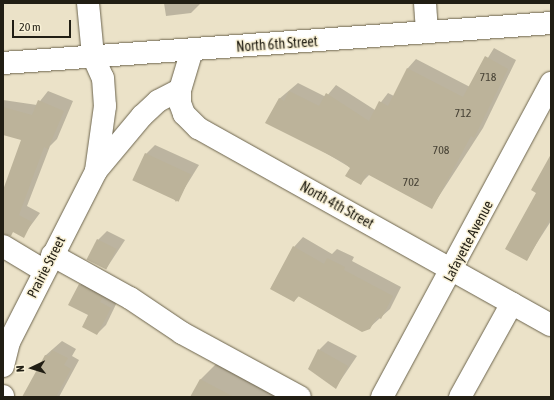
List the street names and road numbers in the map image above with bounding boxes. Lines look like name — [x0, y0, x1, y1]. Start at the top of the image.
street label: North 6th Street — [236, 33, 318, 55]
street label: North 4th Street — [297, 178, 377, 232]
street label: Lafayette Avenue — [440, 198, 496, 284]
street label: Prairie Street — [23, 233, 69, 301]

